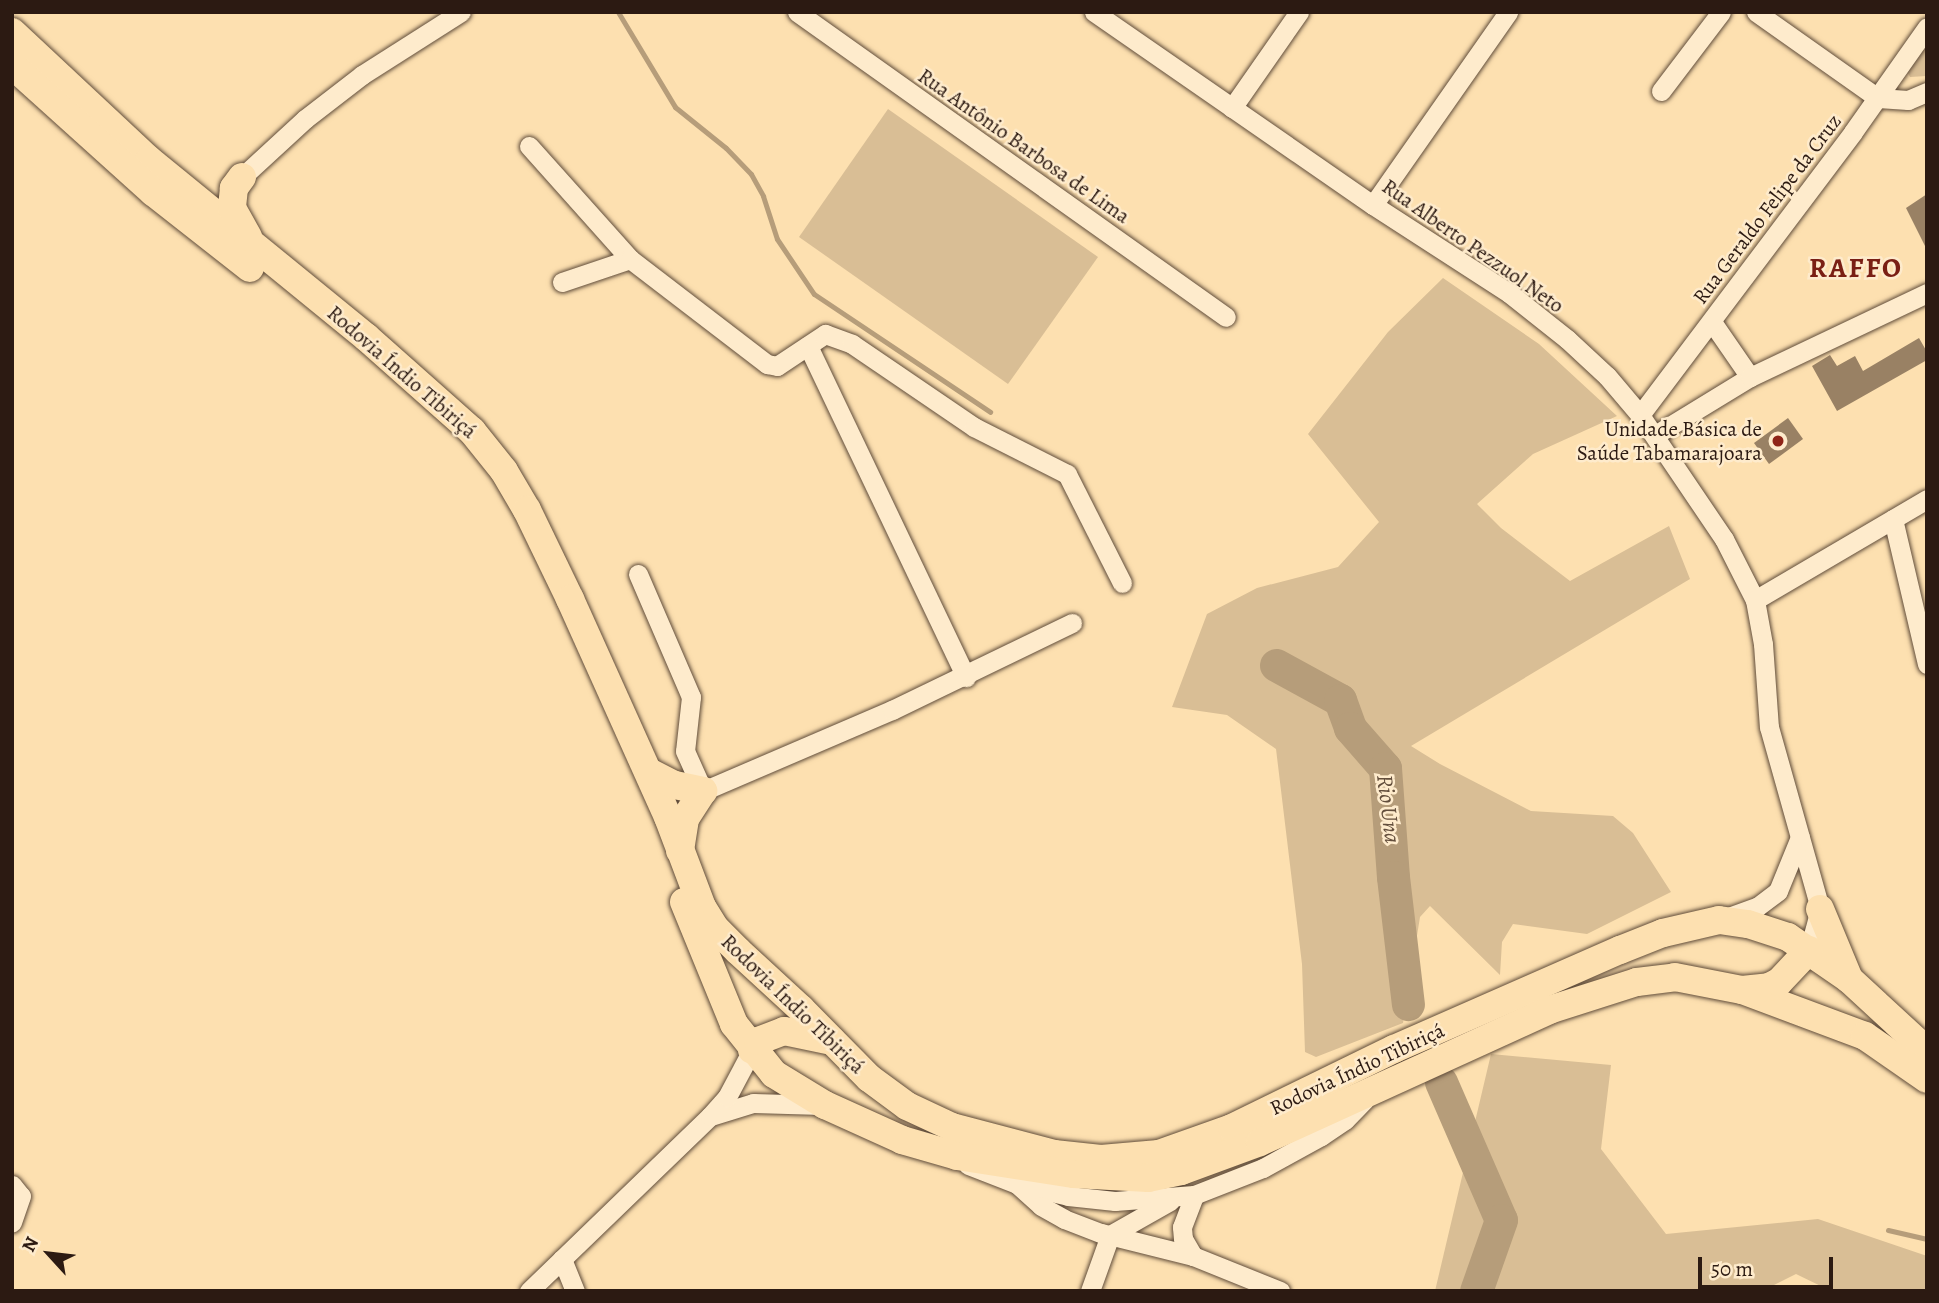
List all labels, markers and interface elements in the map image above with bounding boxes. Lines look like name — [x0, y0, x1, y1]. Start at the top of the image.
street label: Rua Antônio Barbosa de Lima — [913, 63, 1135, 229]
street label: Rua Geraldo Felipe da Cruz — [1687, 109, 1847, 309]
street label: Rua Alberto Pezzuol Neto — [1377, 174, 1569, 318]
district label: RAFFO — [1810, 251, 1902, 285]
street label: Rodovia Índio Tibiriçá — [322, 300, 482, 444]
place label: Unidade Básica de Saúde Tabamarajoara — [1577, 416, 1762, 466]
marker: Unidade Básica de Saúde Tabamarajoara — [1768, 431, 1788, 451]
water label: Rio Una — [1370, 773, 1406, 845]
street label: Rodovia Índio Tibiriçá — [716, 929, 870, 1079]
street label: Rodovia Índio Tibiriçá — [1266, 1017, 1448, 1121]
north arrow — [14, 1219, 84, 1289]
text: N — [16, 1232, 45, 1257]
scale bar — [1701, 1244, 1836, 1288]
text: 50 m — [1711, 1255, 1753, 1283]

